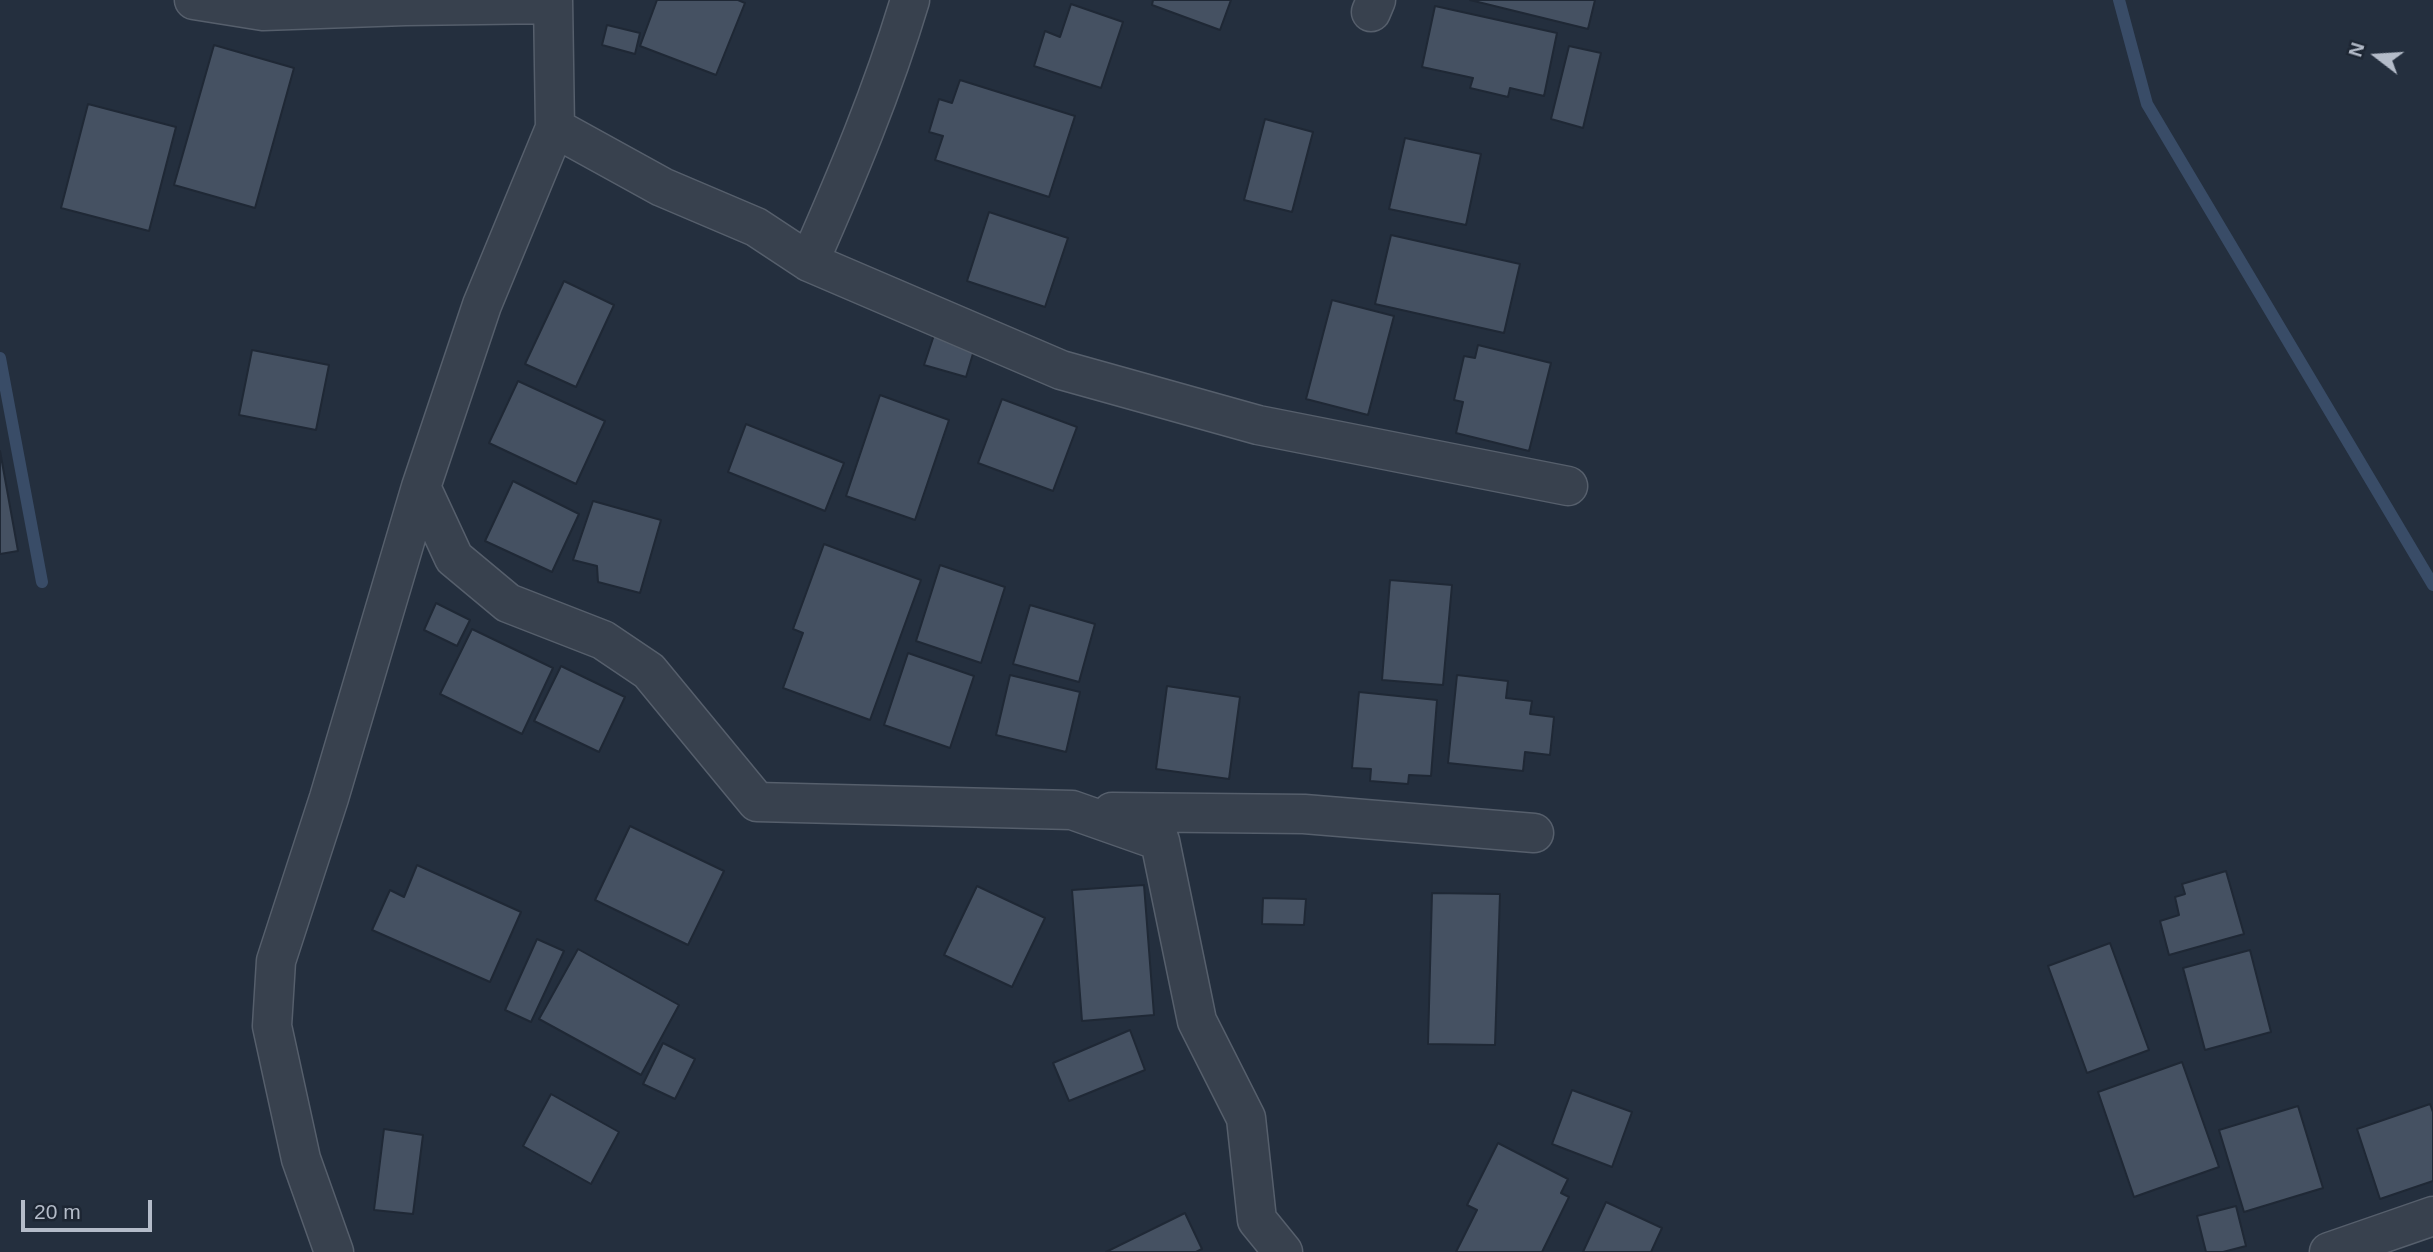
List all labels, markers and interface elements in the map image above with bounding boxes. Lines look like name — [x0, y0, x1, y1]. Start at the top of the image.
north arrow — [2342, 21, 2412, 91]
text: N — [2344, 40, 2368, 59]
scale bar — [24, 1186, 156, 1230]
text: 20 m — [34, 1200, 81, 1223]

